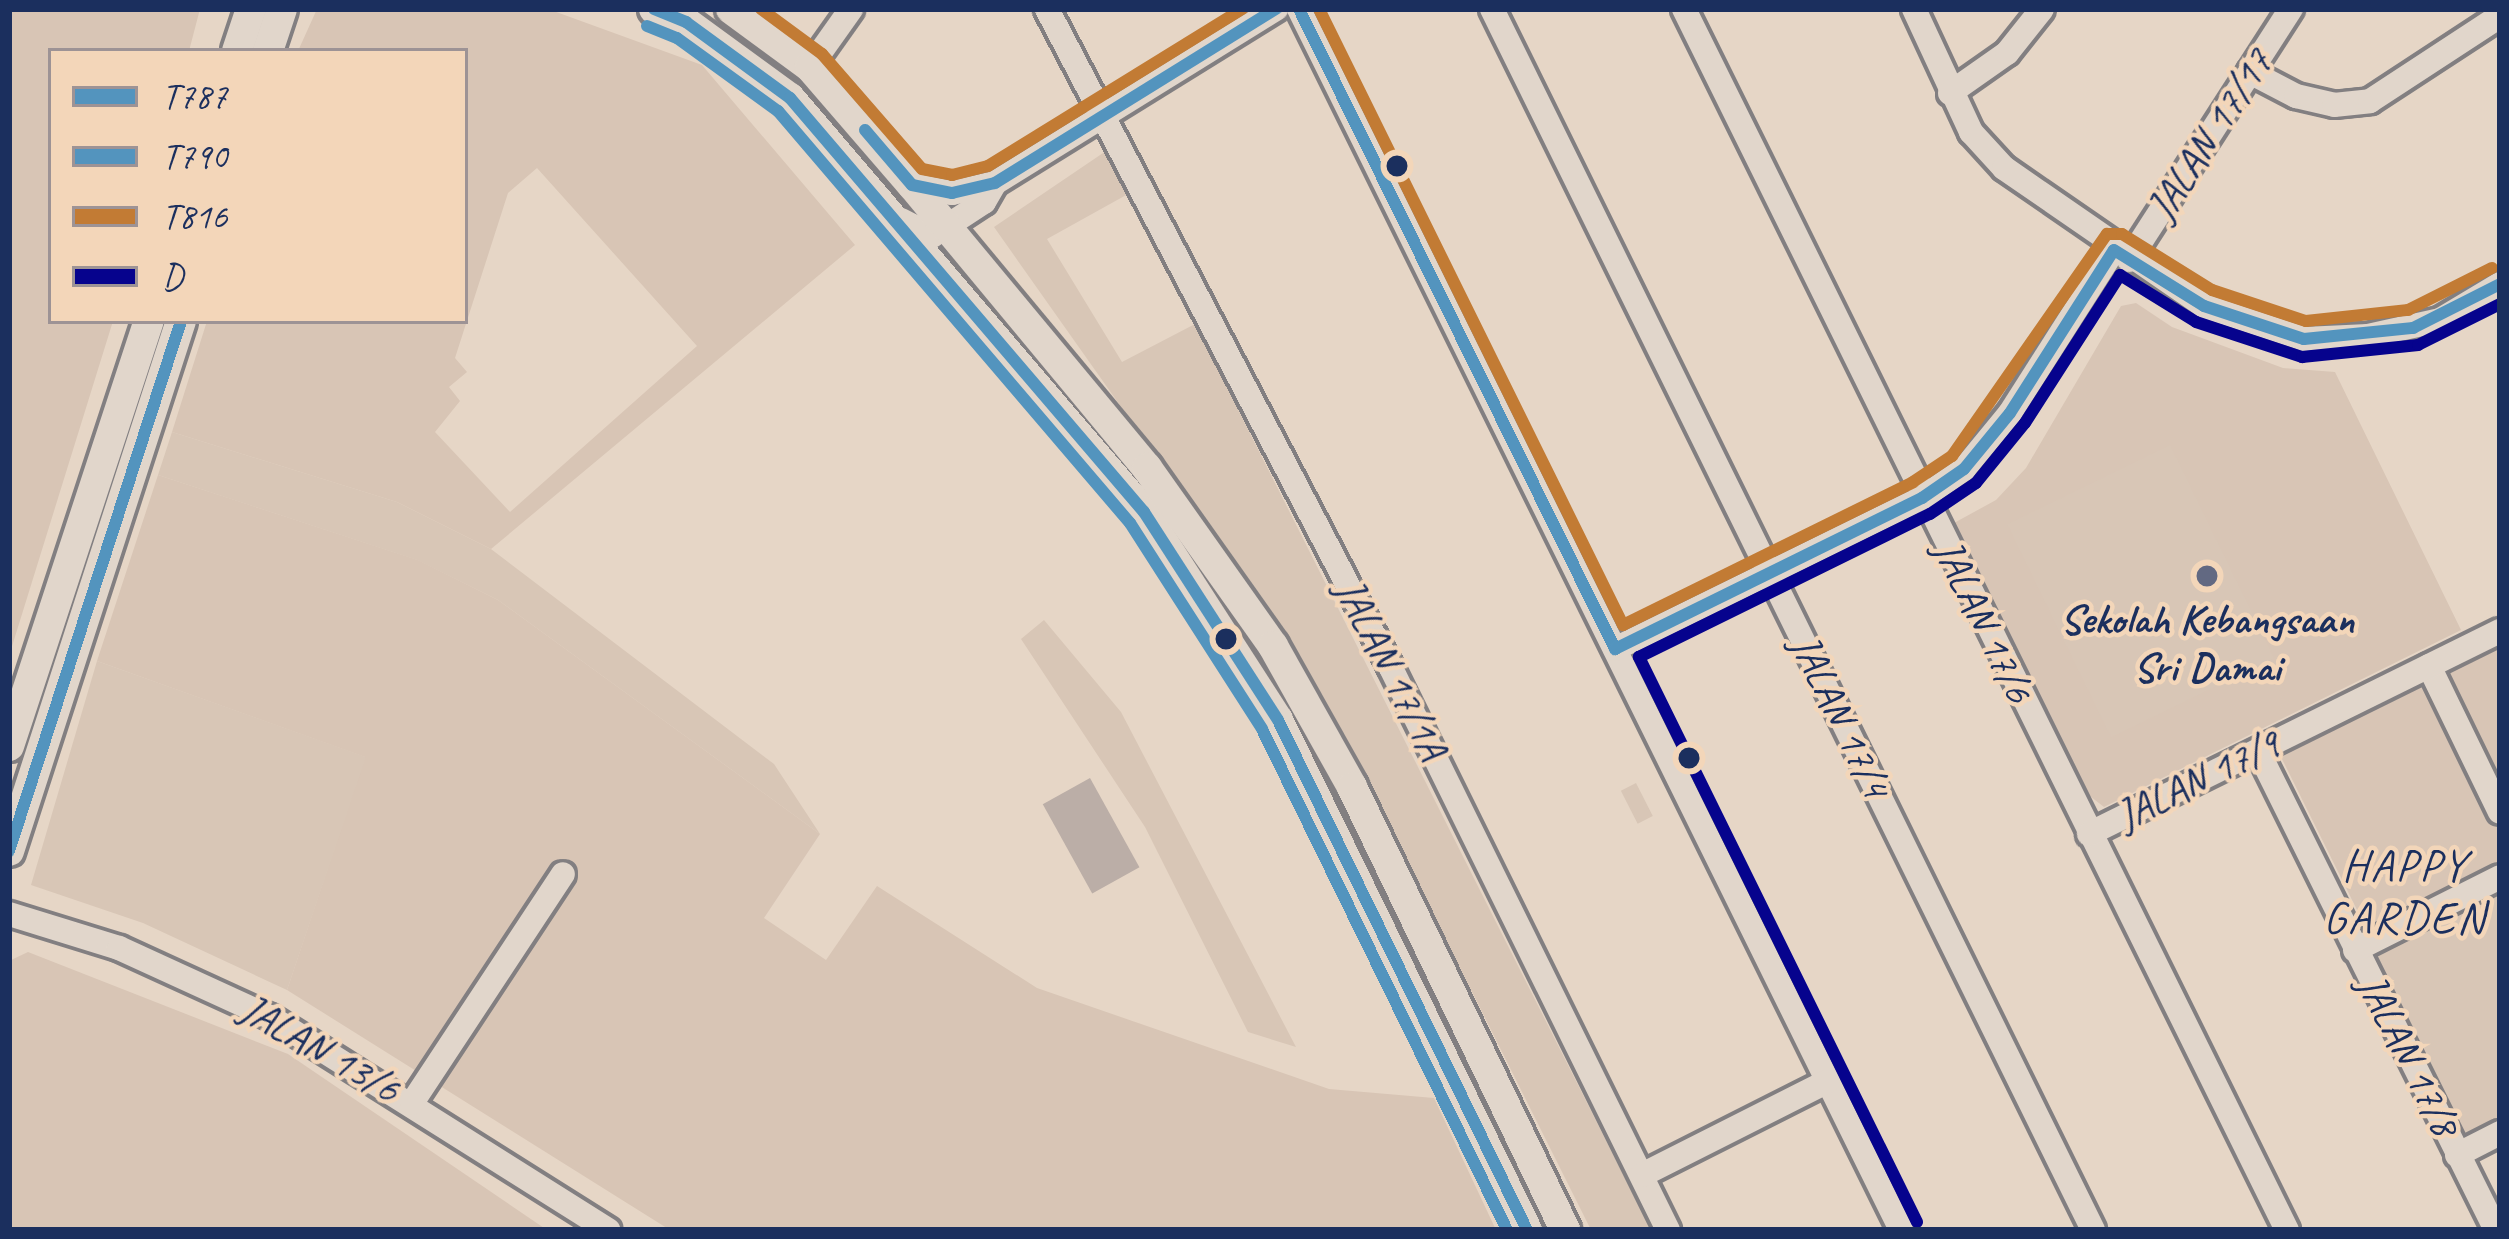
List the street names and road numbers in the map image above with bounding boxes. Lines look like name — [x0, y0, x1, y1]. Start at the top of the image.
street label: JALAN 17/17 — [2136, 40, 2284, 230]
street label: JALAN 17/6 — [1922, 531, 2044, 711]
street label: JALAN 17/1A — [1324, 570, 1458, 768]
street label: JALAN 17/4 — [1779, 626, 1901, 806]
street label: JALAN 17/9 — [2108, 719, 2288, 841]
street label: JALAN 17/8 — [2346, 965, 2470, 1145]
street label: JALAN 13/6 — [231, 983, 409, 1115]

